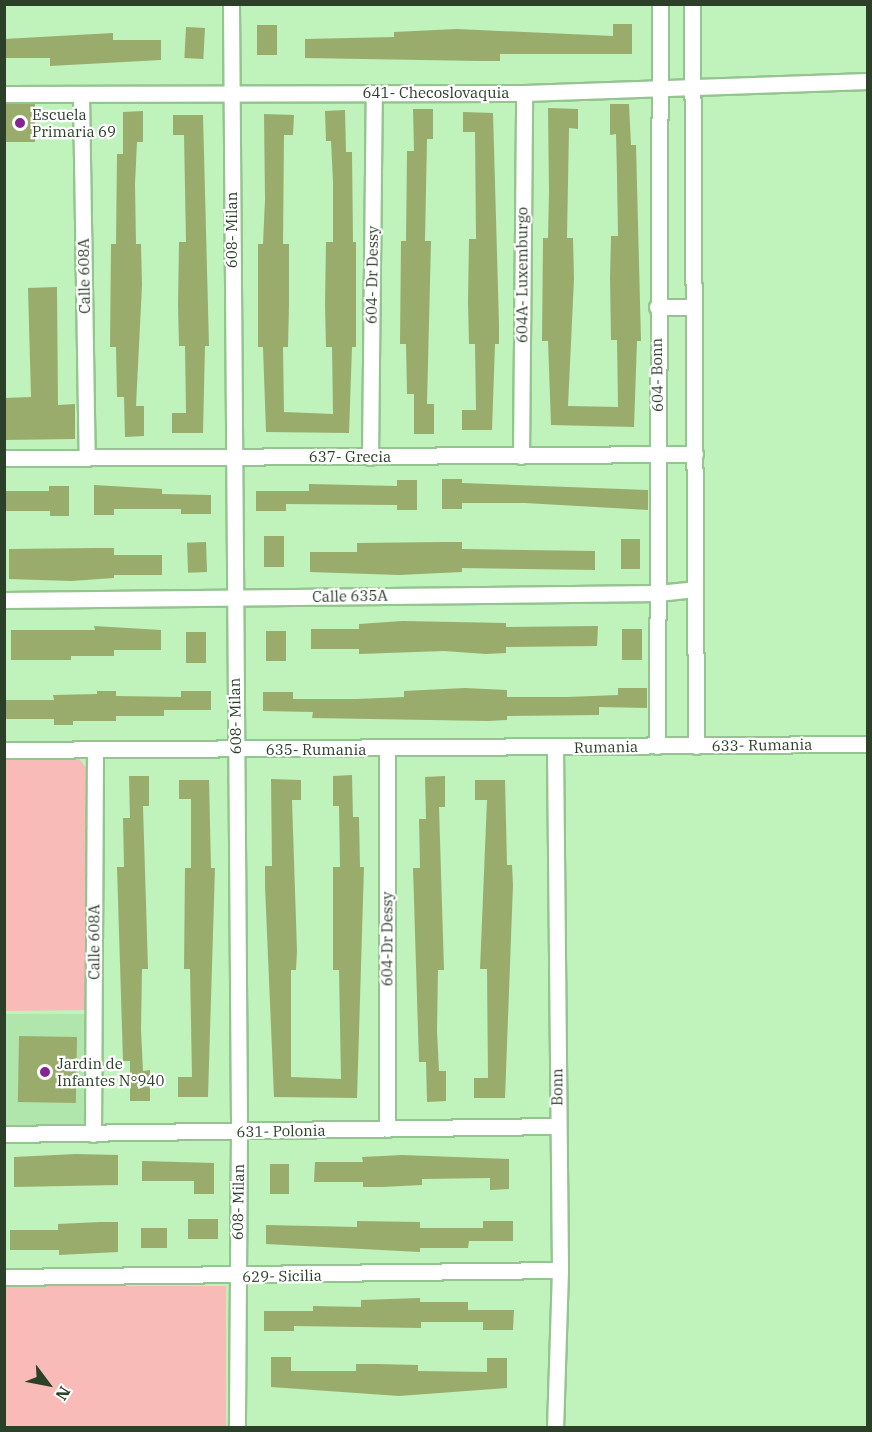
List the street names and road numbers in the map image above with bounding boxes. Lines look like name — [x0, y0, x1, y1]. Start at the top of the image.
street label: 641- Checoslovaquia — [363, 84, 509, 102]
street label: 608- Milan — [223, 192, 241, 268]
street label: 604A- Luxemburgo — [513, 207, 531, 343]
street label: 604- Dr Dessy — [362, 226, 382, 324]
street label: Calle 608A — [74, 238, 94, 314]
street label: 604- Bonn — [647, 338, 667, 412]
street label: 637- Grecia — [309, 448, 391, 466]
street label: Calle 635A — [312, 586, 388, 606]
street label: 608- Milan — [225, 678, 245, 754]
street label: 633- Rumania — [712, 735, 812, 755]
street label: Rumania — [574, 737, 638, 757]
street label: 635- Rumania — [266, 741, 366, 759]
street label: 604-Dr Dessy — [378, 892, 396, 986]
street label: Calle 608A — [85, 904, 103, 980]
street label: Bonn — [548, 1068, 566, 1106]
street label: 631- Polonia — [236, 1121, 326, 1141]
street label: 608- Milan — [228, 1164, 248, 1240]
street label: 629- Sicilia — [242, 1266, 322, 1286]

